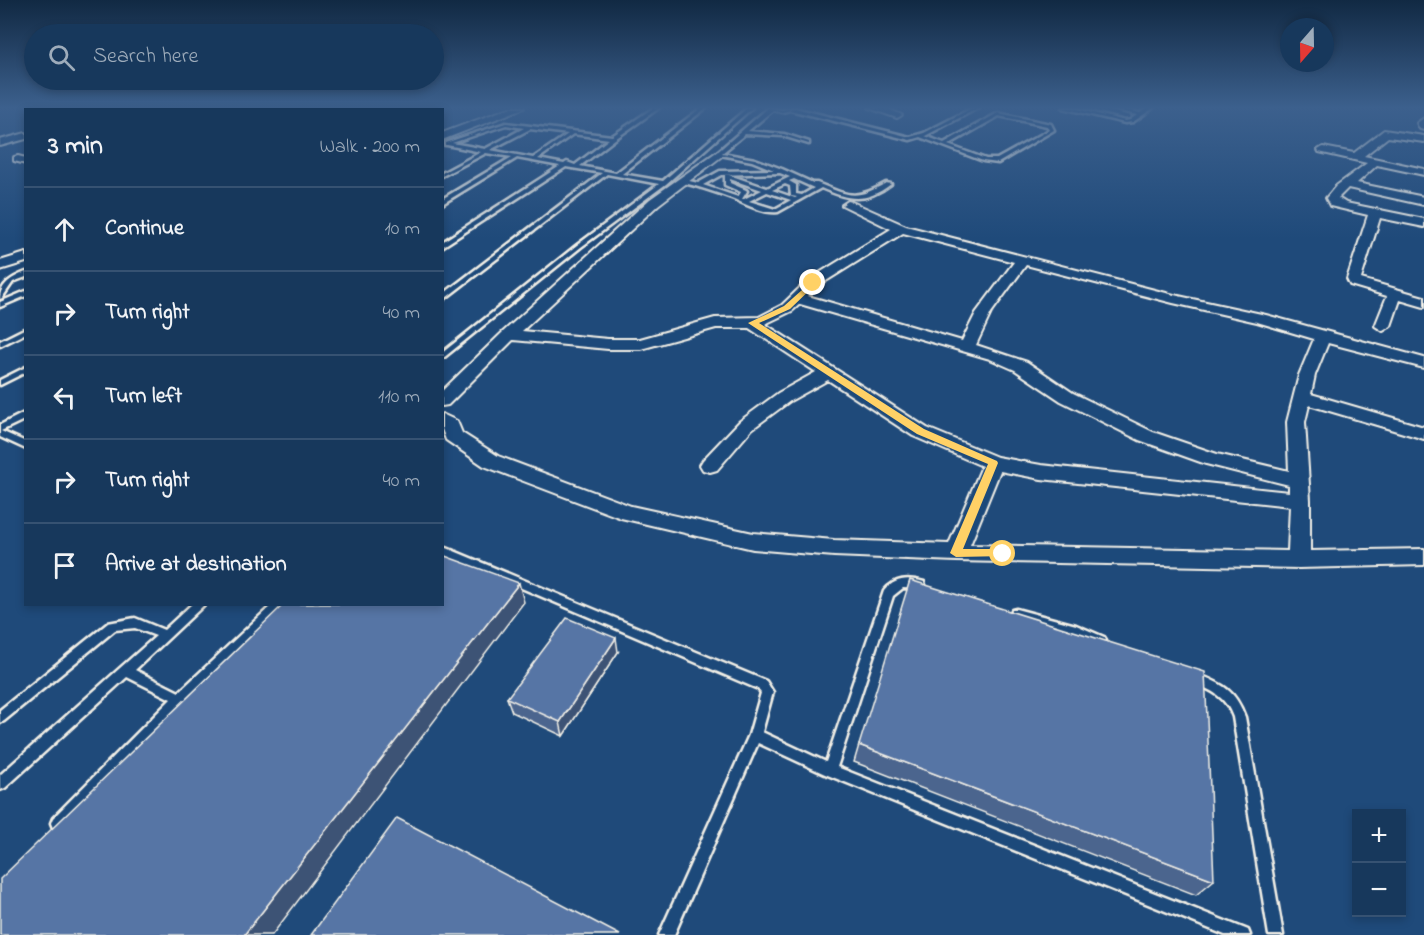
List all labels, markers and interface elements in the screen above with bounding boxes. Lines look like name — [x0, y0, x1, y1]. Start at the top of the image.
north arrow — [1280, 18, 1334, 72]
search box — [24, 24, 444, 90]
icon: search — [45, 41, 78, 74]
text: Search here — [93, 41, 198, 73]
text: 3 min — [48, 128, 103, 166]
text: Walk · 200 m — [320, 133, 420, 162]
icon: ahead — [48, 213, 81, 246]
text: Continue — [105, 213, 184, 245]
text: 10 m — [384, 215, 420, 244]
route end — [799, 269, 825, 295]
icon: right — [48, 297, 81, 330]
text: Turn right — [105, 297, 190, 329]
text: 40 m — [383, 299, 420, 328]
icon: left — [48, 381, 81, 414]
text: Turn left — [105, 381, 182, 413]
text: 110 m — [378, 383, 420, 412]
icon: right — [48, 465, 81, 498]
text: Turn right — [105, 465, 190, 497]
text: 40 m — [383, 467, 420, 496]
route start — [989, 540, 1015, 566]
icon: arrive — [48, 549, 81, 582]
text: Arrive at destination — [105, 549, 287, 581]
map controls — [1352, 809, 1406, 917]
button: + — [1352, 809, 1406, 863]
button: − — [1352, 863, 1406, 917]

